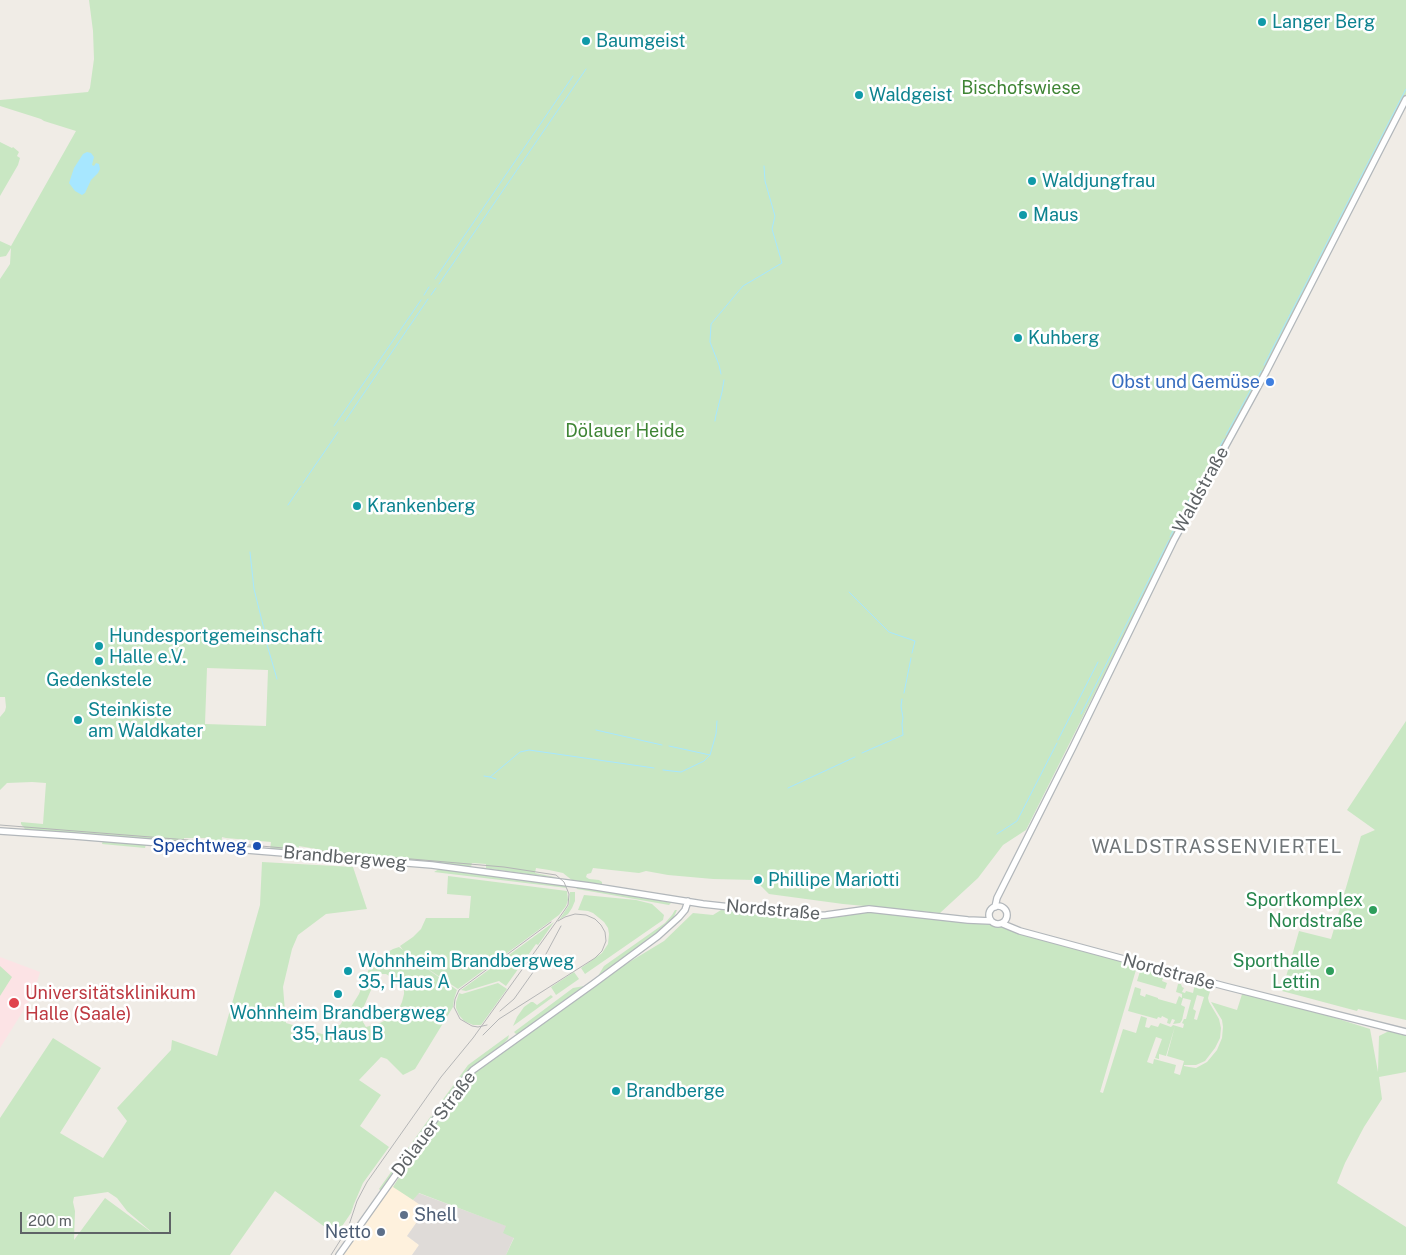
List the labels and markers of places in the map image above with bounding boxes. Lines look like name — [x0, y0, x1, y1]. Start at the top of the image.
place label: Langer Berg — [1272, 11, 1375, 33]
marker: Langer Berg — [1256, 16, 1268, 28]
place label: Baumgeist — [596, 30, 686, 52]
marker: Baumgeist — [580, 35, 592, 47]
place label: Waldgeist — [869, 84, 953, 106]
marker: Waldgeist — [853, 89, 865, 101]
place label: Waldjungfrau — [1042, 170, 1155, 192]
marker: Waldjungfrau — [1026, 175, 1038, 187]
place label: Maus — [1033, 204, 1078, 226]
marker: Maus — [1017, 209, 1029, 221]
place label: Kuhberg — [1028, 327, 1100, 349]
marker: Kuhberg — [1012, 332, 1024, 344]
place label: Obst und Gemüse — [1111, 371, 1260, 393]
marker: Obst und Gemüse — [1264, 376, 1276, 388]
place label: Krankenberg — [367, 495, 475, 517]
marker: Krankenberg — [351, 500, 363, 512]
place label: Hundesportgemeinschaft Halle e.V. — [109, 625, 323, 668]
marker: Hundesportgemeinschaft Halle e.V. — [93, 640, 105, 652]
marker: Gedenkstele — [93, 655, 105, 667]
place label: Gedenkstele — [46, 669, 152, 691]
place label: Steinkiste am Waldkater — [88, 699, 204, 742]
marker: Steinkiste am Waldkater — [72, 714, 84, 726]
place label: Spechtweg — [152, 835, 247, 857]
marker: Spechtweg — [251, 840, 263, 852]
place label: Phillipe Mariotti — [768, 869, 899, 891]
marker: Phillipe Mariotti — [752, 874, 764, 886]
place label: Sportkomplex Nordstraße — [1245, 889, 1363, 932]
marker: Sportkomplex Nordstraße — [1367, 904, 1379, 916]
place label: Wohnheim Brandbergweg 35, Haus A — [358, 950, 574, 992]
place label: Sporthalle Lettin — [1233, 950, 1320, 992]
marker: Wohnheim Brandbergweg 35, Haus A — [342, 965, 354, 977]
marker: Sporthalle Lettin — [1324, 965, 1336, 977]
place label: Universitätsklinikum Halle (Saale) — [25, 982, 196, 1024]
marker: Wohnheim Brandbergweg 35, Haus B — [332, 988, 344, 1000]
marker: Universitätsklinikum Halle (Saale) — [7, 996, 21, 1010]
place label: Wohnheim Brandbergweg 35, Haus B — [230, 1002, 446, 1044]
place label: Brandberge — [626, 1080, 725, 1102]
marker: Brandberge — [610, 1085, 622, 1097]
place label: Shell — [414, 1204, 457, 1226]
marker: Shell — [398, 1209, 410, 1221]
place label: Netto — [325, 1221, 371, 1243]
marker: Netto — [375, 1226, 387, 1238]

